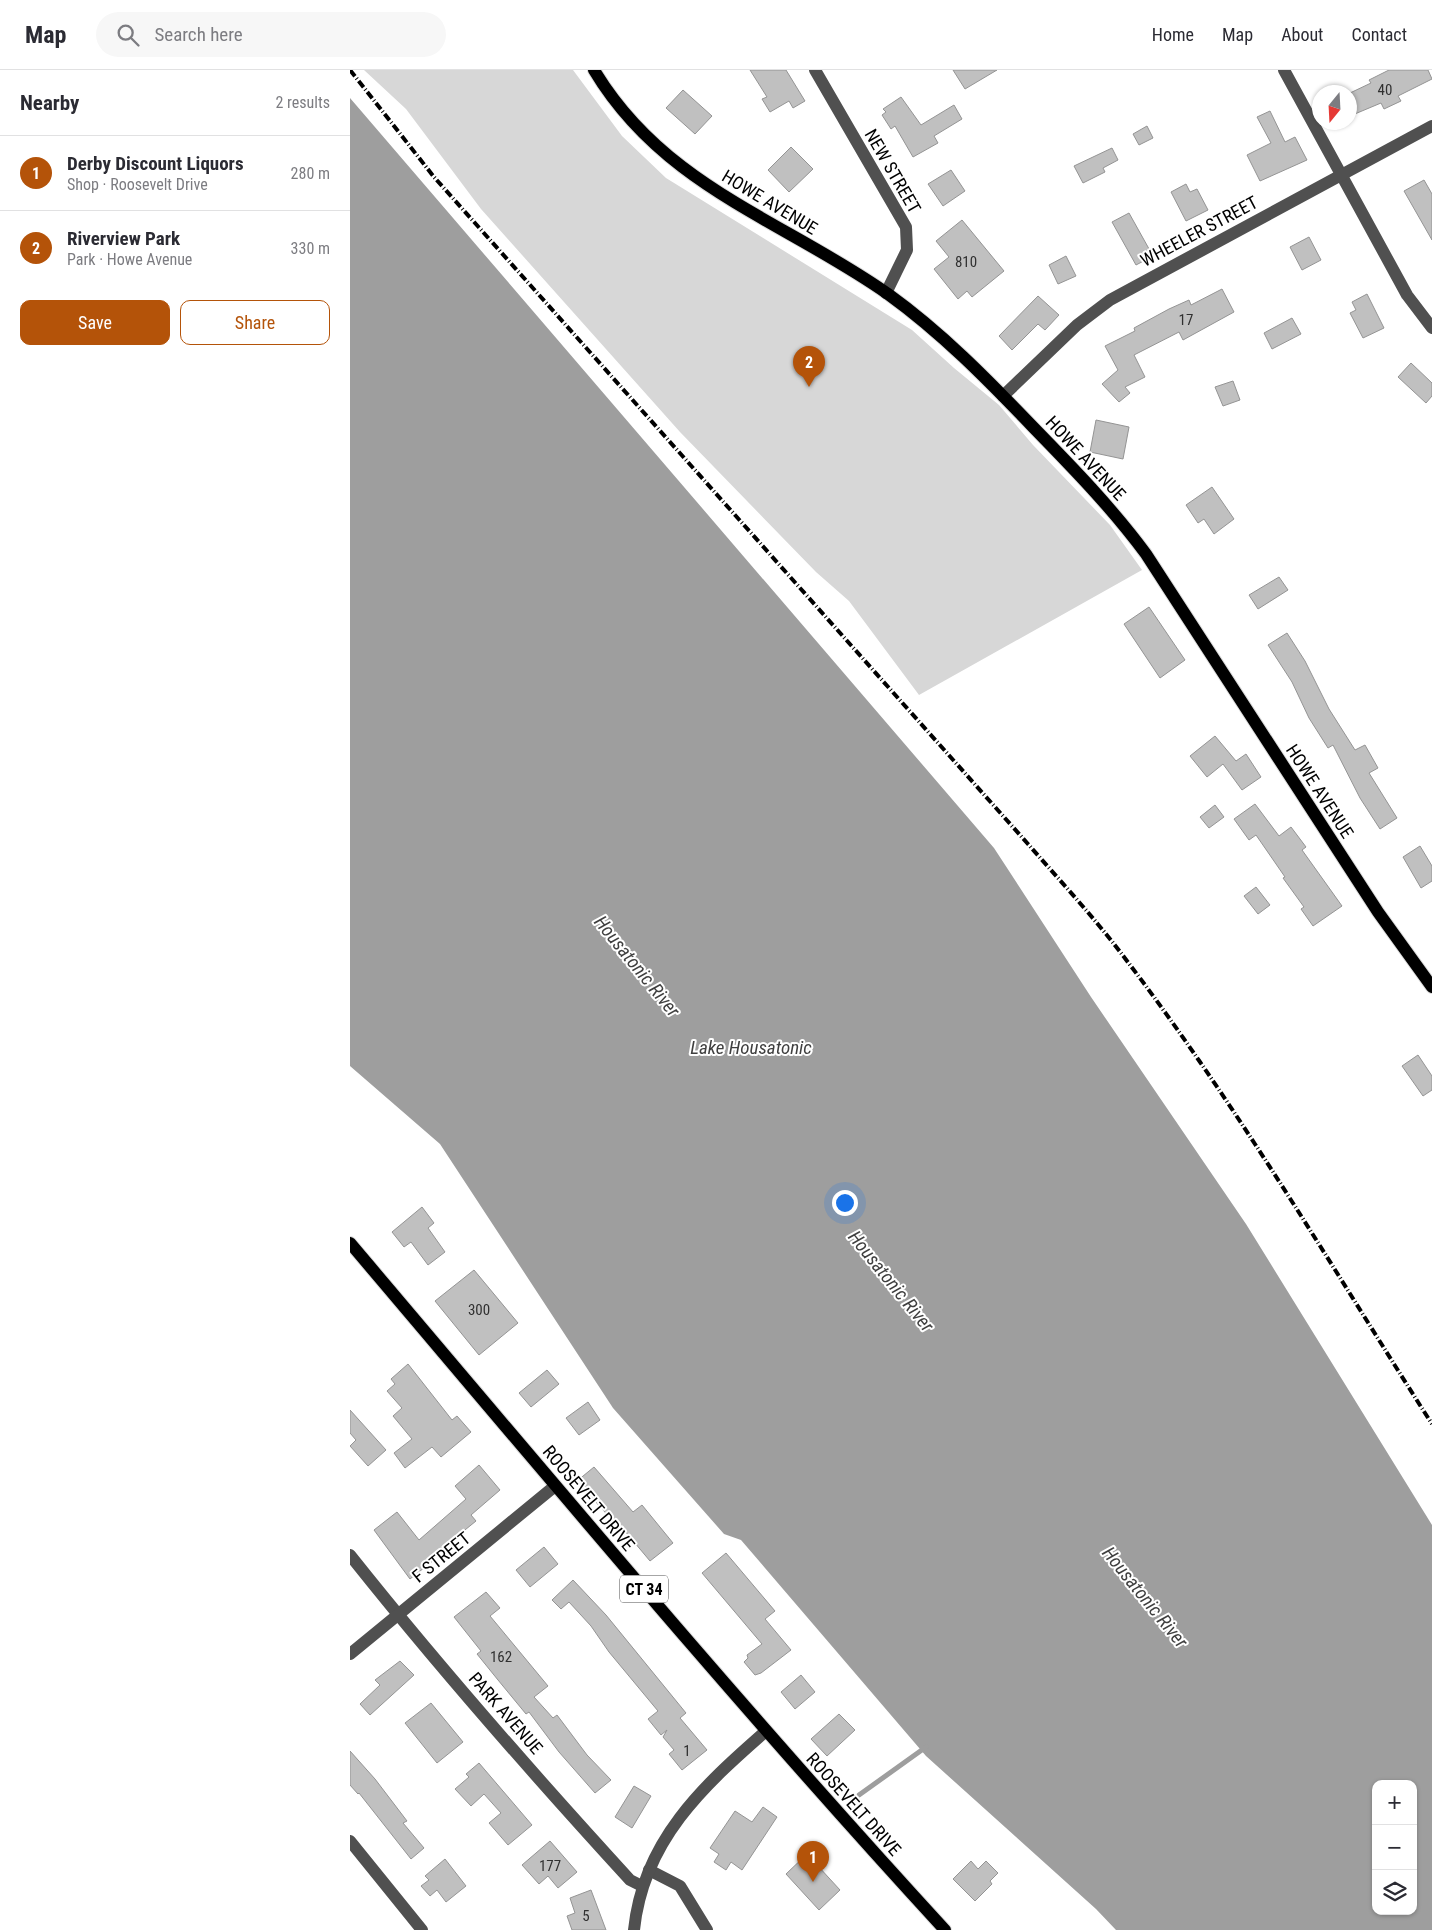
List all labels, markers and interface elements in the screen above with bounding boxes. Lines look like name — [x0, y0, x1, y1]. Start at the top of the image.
search box — [96, 12, 446, 57]
text: Map — [25, 21, 66, 49]
icon: search — [114, 21, 142, 49]
text: Search here — [154, 23, 243, 46]
text: Home — [1152, 24, 1194, 45]
text: Map — [1222, 24, 1253, 45]
text: About — [1281, 24, 1323, 45]
text: Contact — [1351, 24, 1407, 45]
house number: 40 — [1378, 81, 1392, 99]
north arrow — [1312, 85, 1357, 130]
text: Nearby — [20, 91, 79, 115]
text: 2 results — [275, 93, 330, 112]
street label: NEW STREET — [860, 125, 926, 217]
text: Derby Discount Liquors — [67, 152, 244, 175]
text: 1 — [32, 164, 40, 183]
text: 280 m — [291, 164, 330, 183]
street label: HOWE AVENUE — [718, 165, 822, 239]
text: Shop · Roosevelt Drive — [67, 175, 208, 194]
street label: WHEELER STREET — [1137, 191, 1261, 271]
text: Riverview Park — [67, 227, 180, 250]
text: 2 — [32, 239, 40, 258]
text: 330 m — [291, 239, 330, 258]
text: Park · Howe Avenue — [67, 250, 192, 269]
house number: 810 — [955, 253, 977, 271]
button: Save — [20, 300, 170, 345]
button: Share — [180, 300, 330, 345]
house number: 17 — [1179, 311, 1193, 329]
pin: 2 — [793, 346, 825, 387]
street label: HOWE AVENUE — [1042, 411, 1130, 505]
street label: HOWE AVENUE — [1282, 740, 1358, 842]
water label: Housatonic River — [589, 911, 685, 1021]
water label: Lake Housatonic — [690, 1036, 812, 1059]
your location — [832, 1190, 858, 1216]
water label: Housatonic River — [843, 1226, 939, 1336]
house number: 300 — [468, 1301, 490, 1319]
street label: ROOSEVELT DRIVE — [539, 1441, 639, 1555]
street label: F STREET — [408, 1527, 474, 1587]
water label: Housatonic River — [1097, 1542, 1193, 1652]
road number: CT 34 — [620, 1576, 668, 1602]
house number: 162 — [490, 1648, 512, 1666]
street label: PARK AVENUE — [465, 1668, 547, 1758]
house number: 1 — [683, 1742, 691, 1760]
street label: ROOSEVELT DRIVE — [802, 1748, 906, 1860]
map controls — [1372, 1780, 1417, 1915]
button: + — [1372, 1780, 1417, 1825]
button: − — [1372, 1825, 1417, 1870]
pin: 1 — [797, 1841, 829, 1882]
house number: 177 — [539, 1857, 561, 1875]
button: layers — [1372, 1870, 1417, 1915]
house number: 5 — [582, 1907, 590, 1925]

